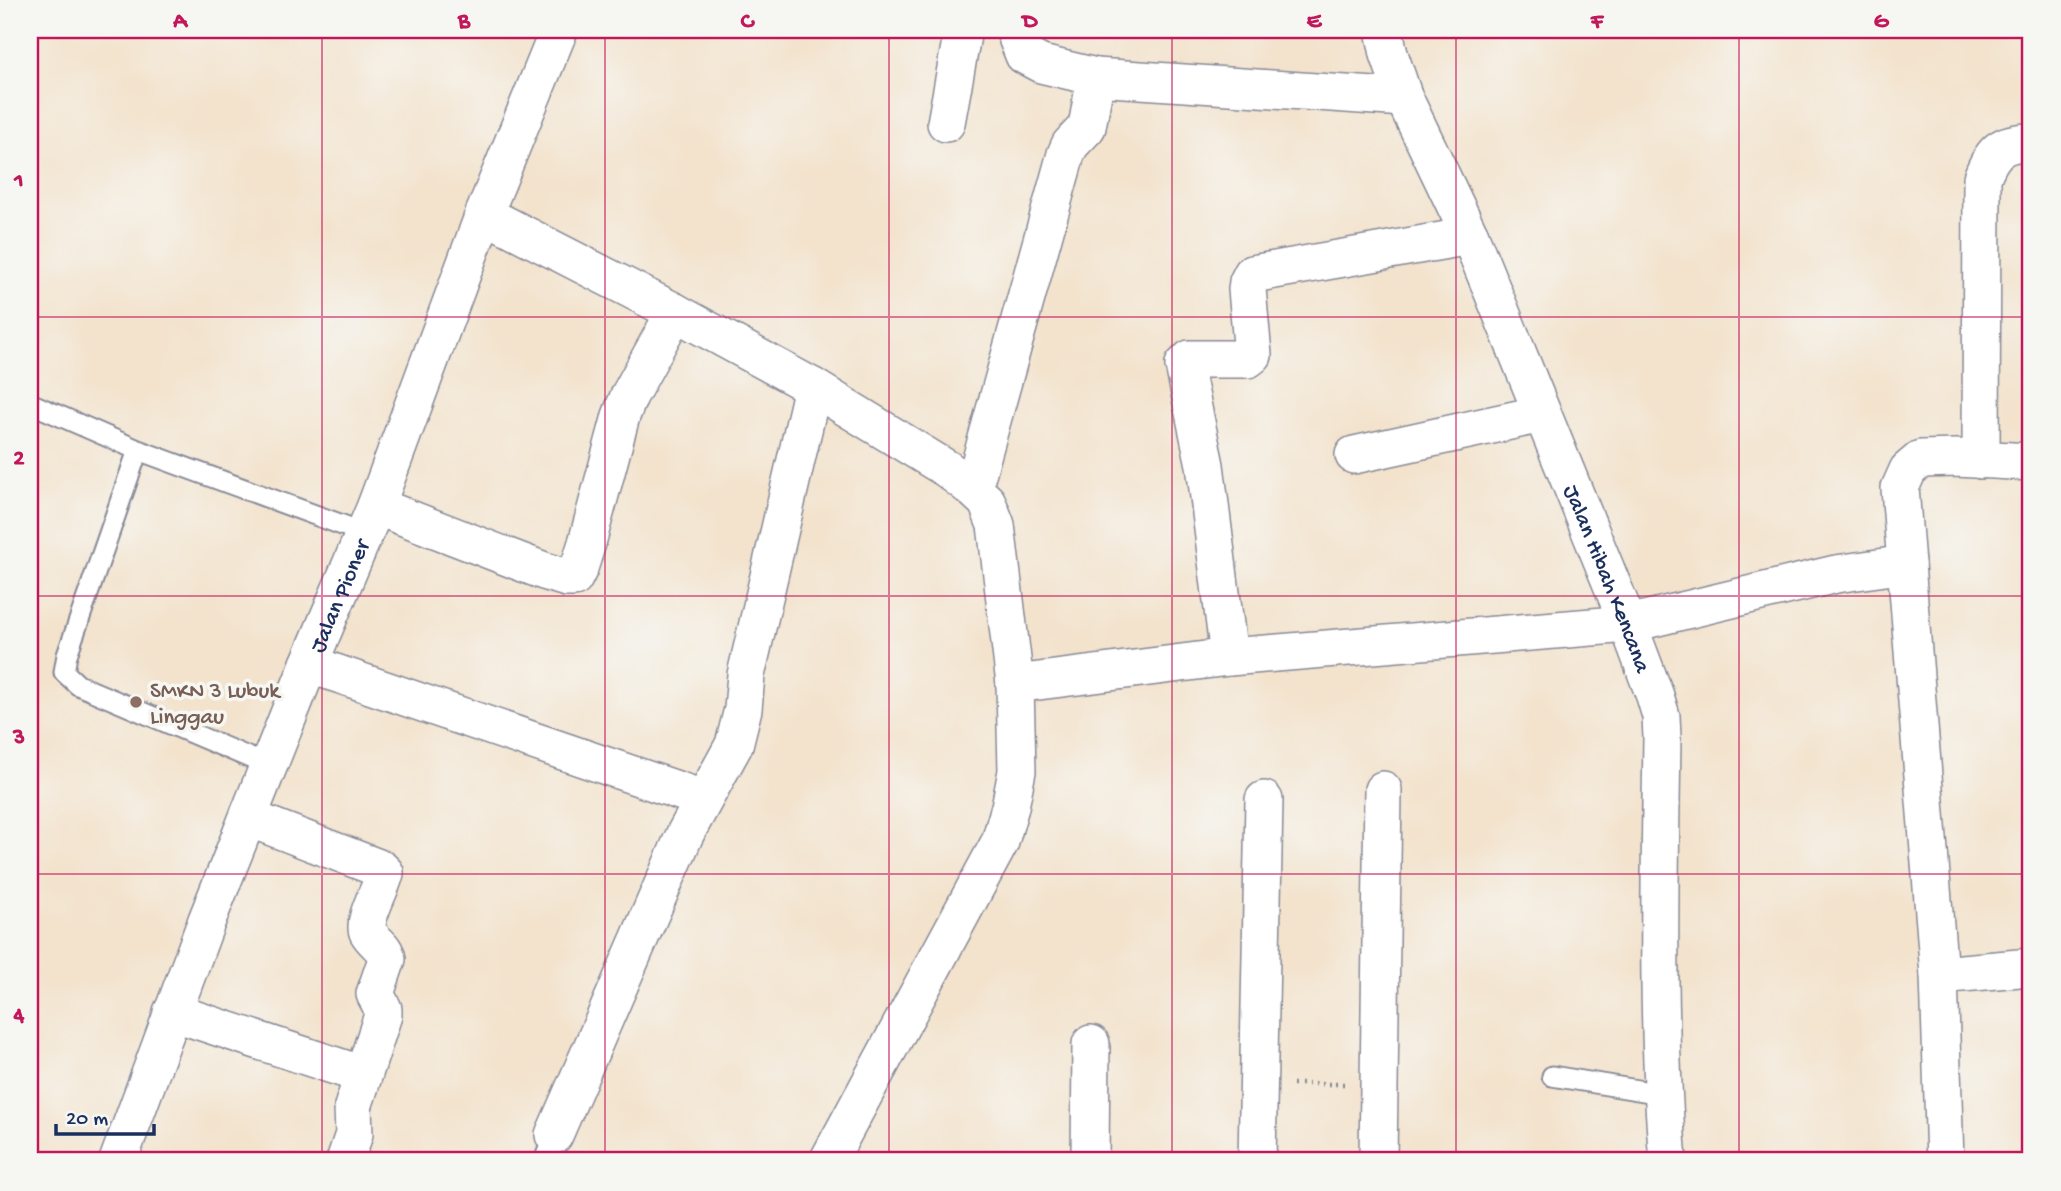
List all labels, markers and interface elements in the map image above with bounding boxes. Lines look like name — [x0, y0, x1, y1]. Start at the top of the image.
text: A — [172, 9, 188, 36]
text: B — [457, 9, 471, 36]
text: C — [741, 9, 756, 36]
text: D — [1021, 9, 1039, 36]
text: E — [1307, 9, 1323, 36]
text: F — [1590, 9, 1605, 36]
text: G — [1874, 9, 1890, 36]
text: 1 — [13, 168, 24, 195]
text: 2 — [13, 446, 25, 473]
street label: Jalan Hibah Kencana — [1556, 481, 1655, 678]
street label: Jalan Pioner — [305, 535, 378, 657]
place label: SMKN 3 Lubuk Linggau — [150, 679, 282, 732]
marker: SMKN 3 Lubuk Linggau — [128, 694, 144, 710]
text: 3 — [12, 725, 25, 752]
text: 4 — [13, 1003, 25, 1030]
scale bar — [56, 1093, 154, 1137]
text: 20 m — [66, 1108, 108, 1133]

